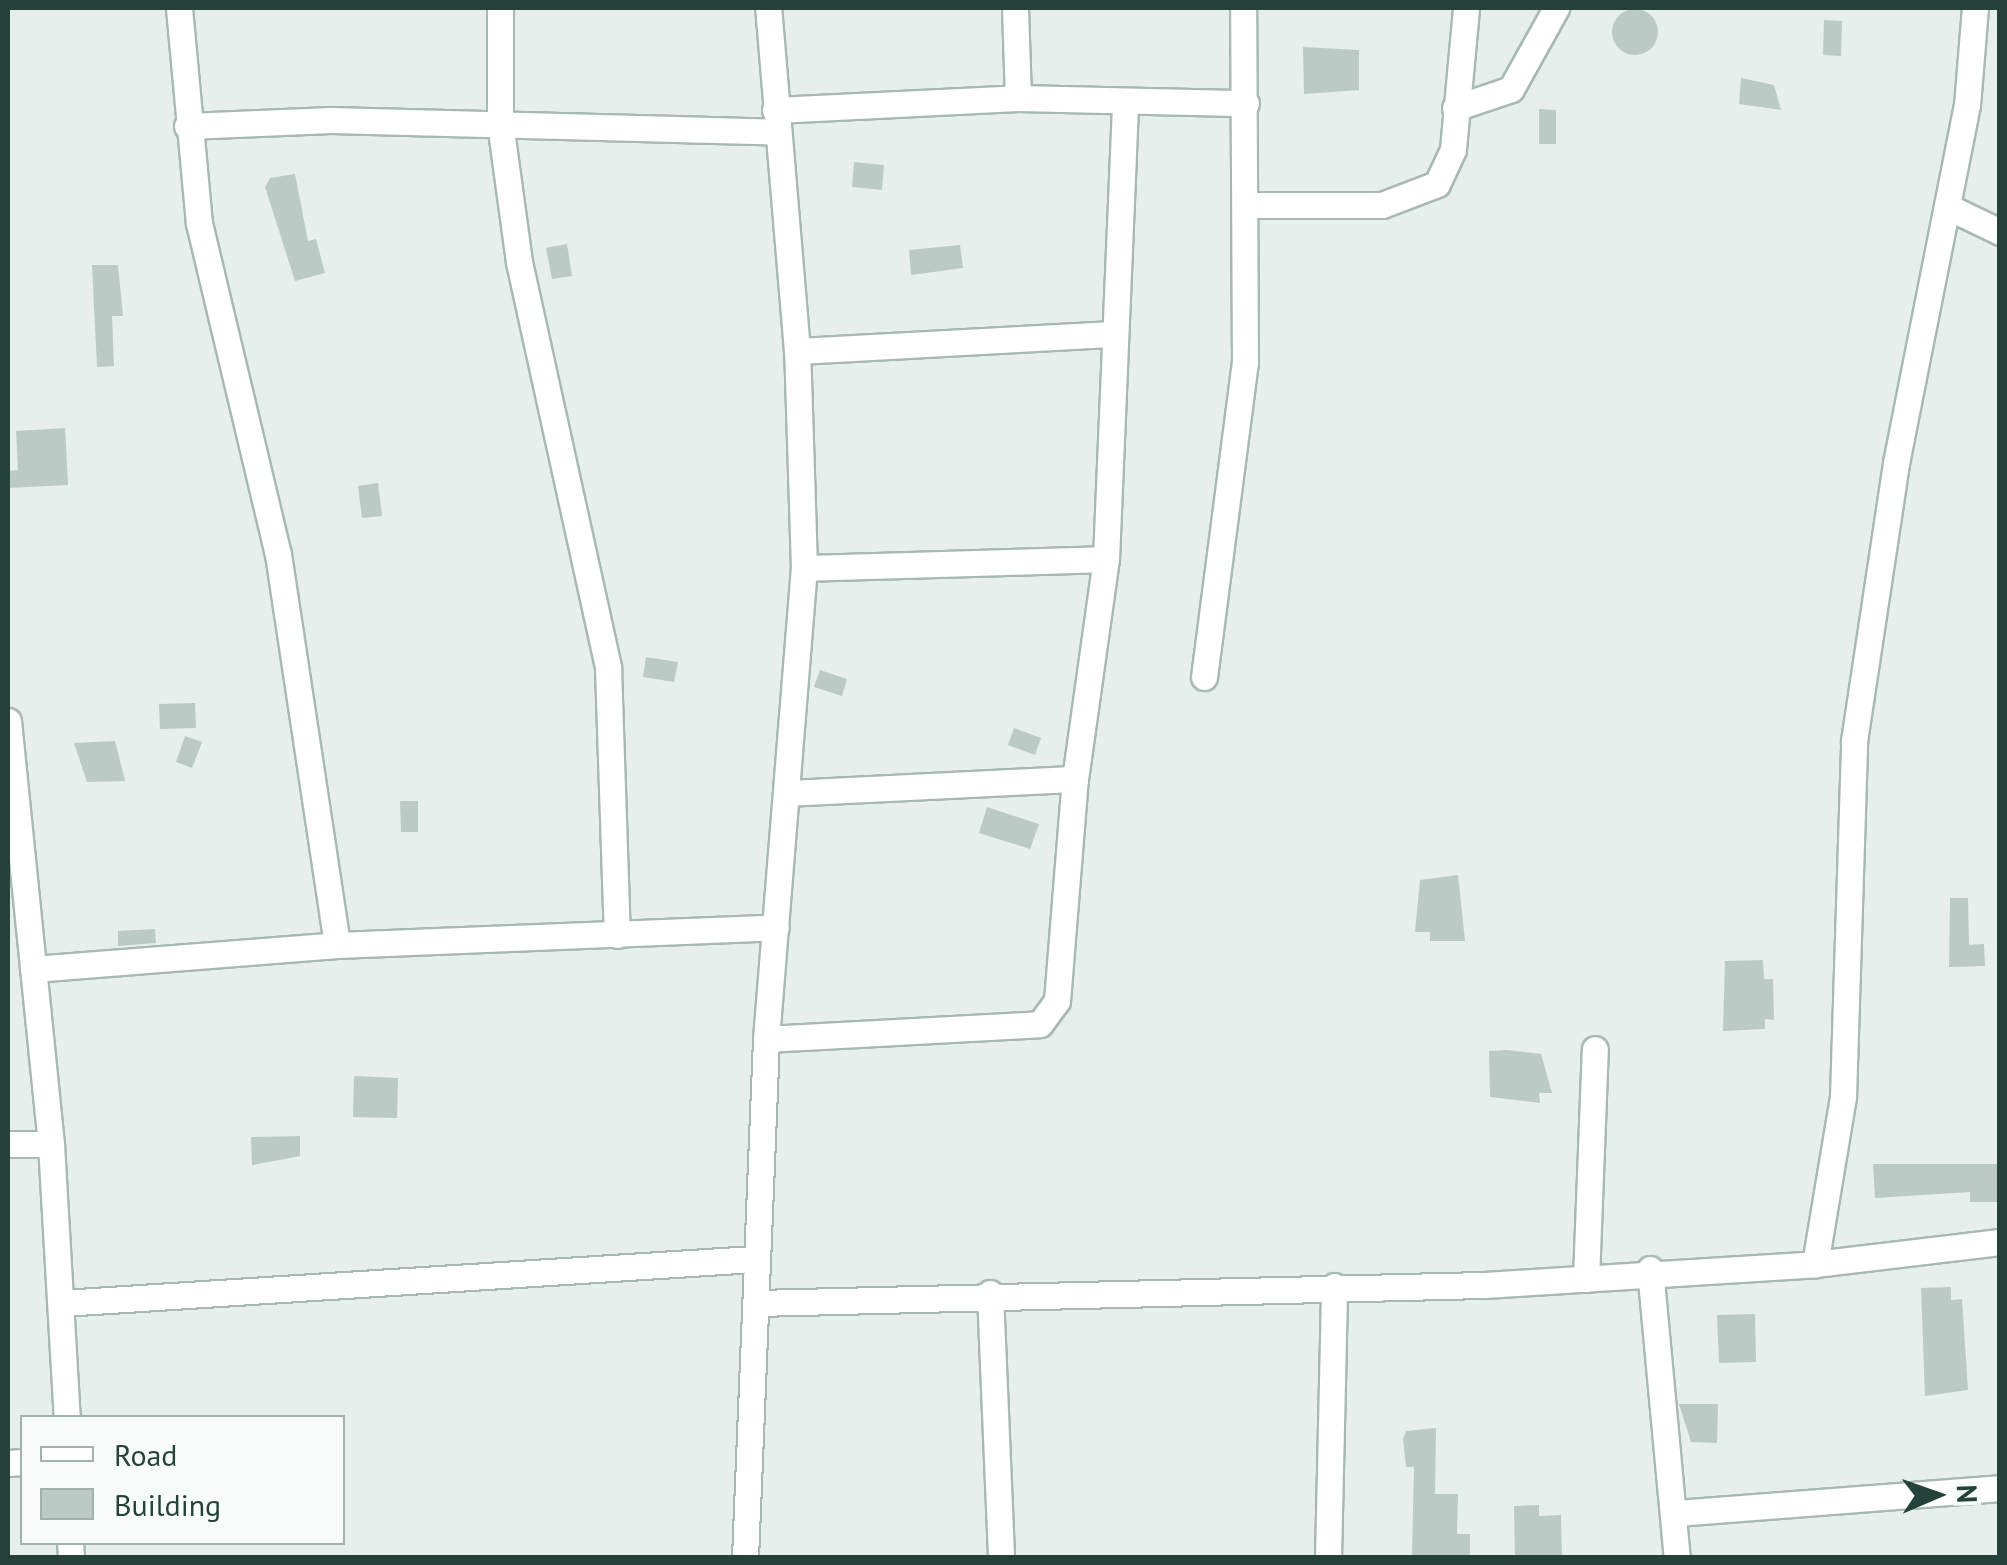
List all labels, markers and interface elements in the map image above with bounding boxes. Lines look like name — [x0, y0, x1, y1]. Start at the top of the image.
legend — [20, 1415, 345, 1545]
text: Road — [114, 1435, 178, 1474]
north arrow — [1887, 1445, 1987, 1545]
text: N — [1949, 1484, 1986, 1504]
text: Building — [114, 1485, 221, 1524]

